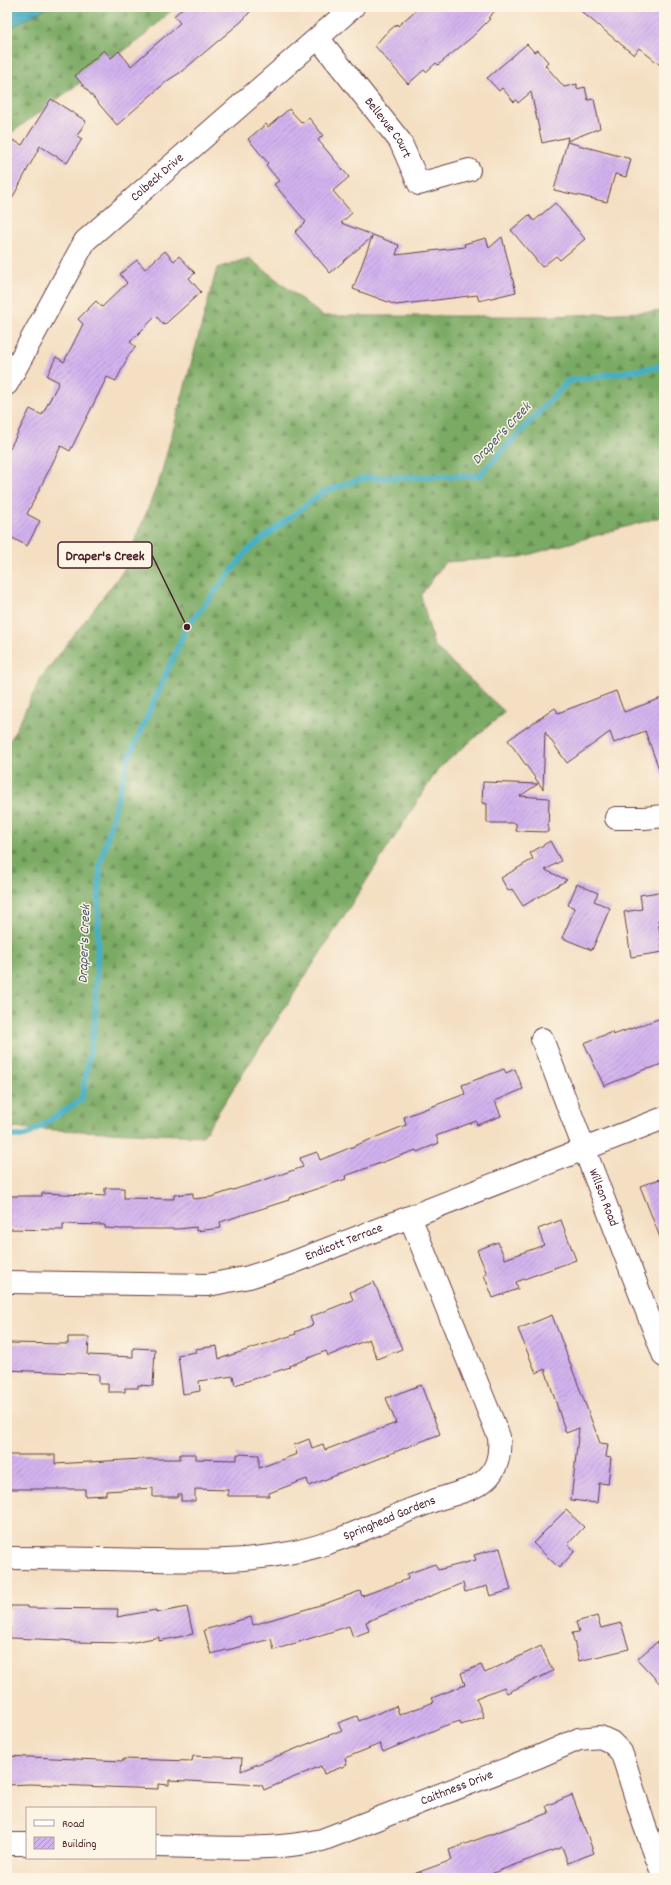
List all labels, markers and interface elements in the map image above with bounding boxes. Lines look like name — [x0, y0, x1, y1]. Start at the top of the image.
street label: Bellevue Court — [359, 93, 416, 161]
street label: Colbeck Drive — [127, 149, 188, 206]
water label: Draper's Creek — [468, 397, 537, 470]
callout: Draper's Creek — [58, 542, 152, 568]
text: Draper's Creek — [66, 547, 145, 567]
water label: Draper's Creek — [74, 903, 96, 984]
street label: Willson Road — [583, 1166, 623, 1229]
street label: Endicott Terrace — [303, 1219, 386, 1266]
street label: Springhead Gardens — [341, 1491, 438, 1546]
street label: Caithness Drive — [418, 1765, 496, 1811]
legend — [26, 1807, 156, 1859]
text: Road — [62, 1816, 84, 1833]
text: Building — [62, 1836, 97, 1853]

